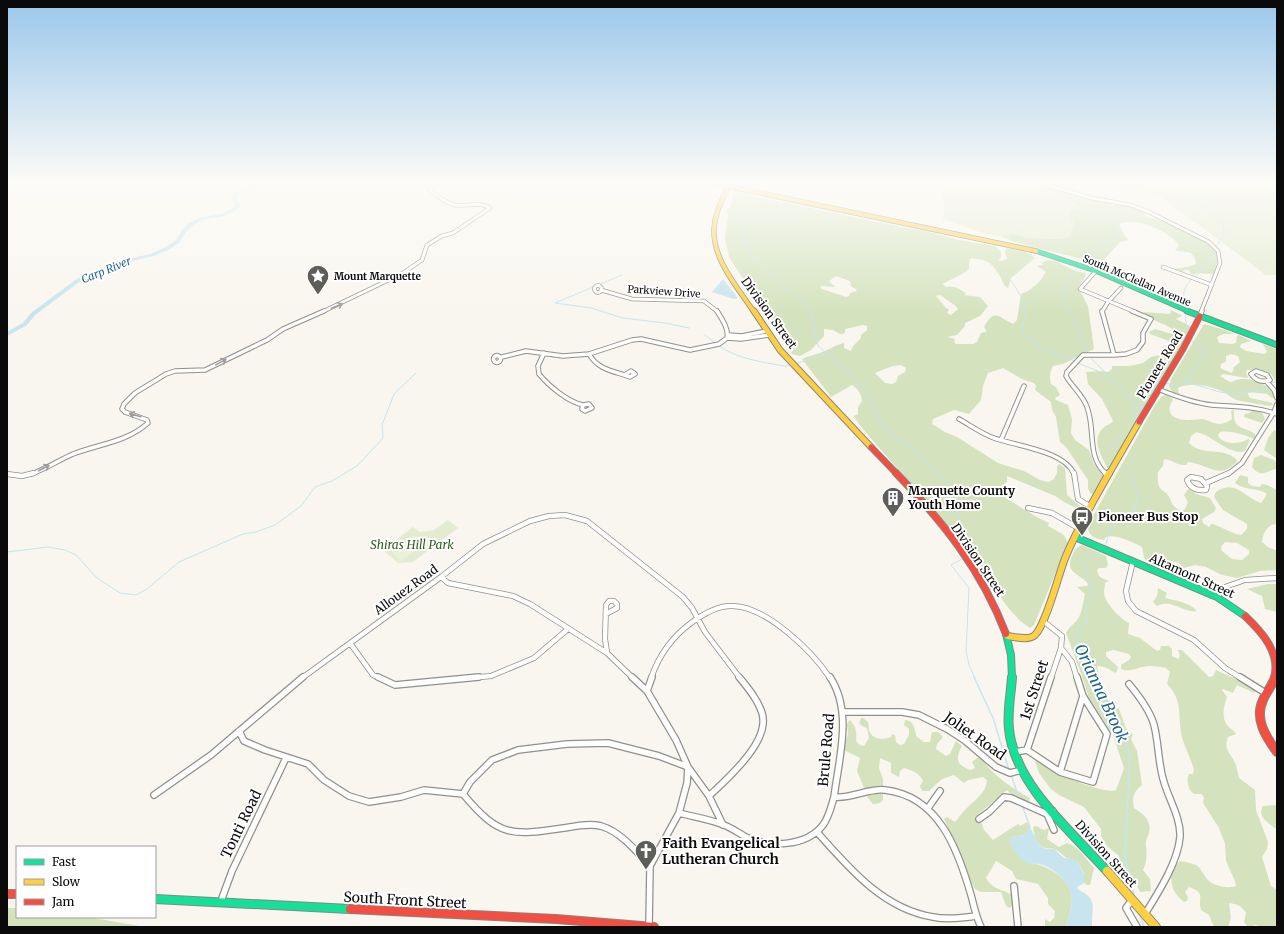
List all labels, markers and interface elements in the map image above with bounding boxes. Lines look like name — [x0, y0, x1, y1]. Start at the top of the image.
street label: South McClellan Avenue — [1081, 252, 1193, 309]
water label: Carp River — [79, 253, 133, 286]
place icon: Mount Marquette — [305, 263, 331, 296]
place label: Mount Marquette — [334, 270, 421, 283]
street label: Division Street — [738, 274, 801, 352]
street label: Parkview Drive — [627, 282, 701, 301]
one-way arrow — [331, 301, 343, 309]
street label: Pioneer Road — [1133, 328, 1186, 401]
one-way arrow — [215, 358, 227, 366]
one-way arrow — [128, 411, 141, 418]
one-way arrow — [38, 464, 50, 471]
place label: Marquette County Youth Home — [907, 483, 1016, 512]
building icon: Marquette County Youth Home — [880, 485, 906, 518]
bus stop icon: Pioneer Bus Stop — [1069, 504, 1095, 537]
place label: Pioneer Bus Stop — [1098, 509, 1199, 524]
street label: Division Street — [948, 520, 1009, 599]
park label: Shiras Hill Park — [370, 537, 454, 552]
street label: Altamont Street — [1146, 550, 1237, 601]
street label: Allouez Road — [370, 561, 441, 618]
water label: Orianna Brook — [1070, 641, 1134, 746]
street label: 1st Street — [1016, 657, 1052, 722]
street label: Joliet Road — [940, 707, 1010, 764]
street label: Brule Road — [814, 712, 838, 787]
street label: Tonti Road — [217, 786, 266, 861]
street label: Division Street — [1072, 817, 1141, 891]
place label: Faith Evangelical Lutheran Church — [662, 834, 780, 868]
church icon: Faith Evangelical Lutheran Church — [633, 838, 659, 871]
legend — [16, 846, 156, 918]
text: Fast — [52, 854, 76, 869]
text: Slow — [52, 874, 81, 889]
street label: South Front Street — [343, 888, 468, 912]
text: Jam — [51, 894, 75, 909]

